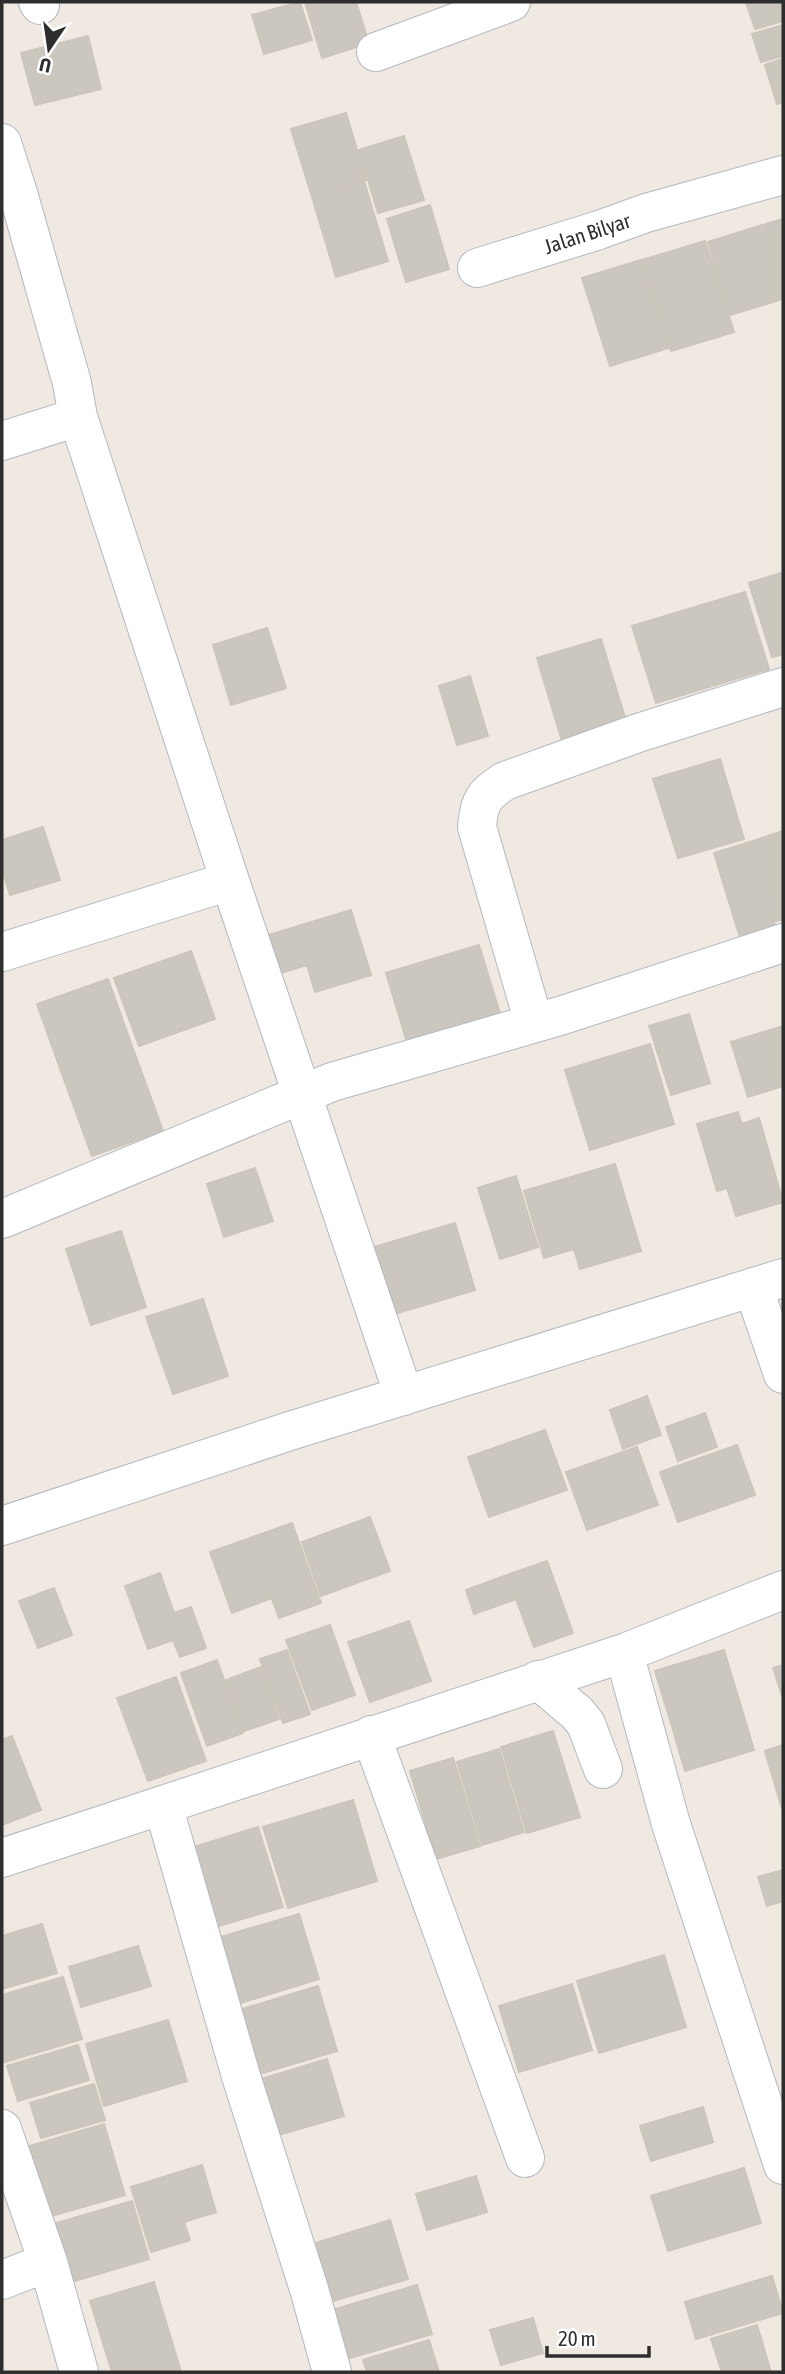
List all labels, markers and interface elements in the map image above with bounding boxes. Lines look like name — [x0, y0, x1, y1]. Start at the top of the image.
north arrow — [14, 14, 84, 84]
text: U — [37, 54, 53, 78]
street label: Jalan Bilyar — [541, 208, 634, 258]
scale bar — [547, 2314, 648, 2358]
text: 20 m — [558, 2326, 596, 2350]

